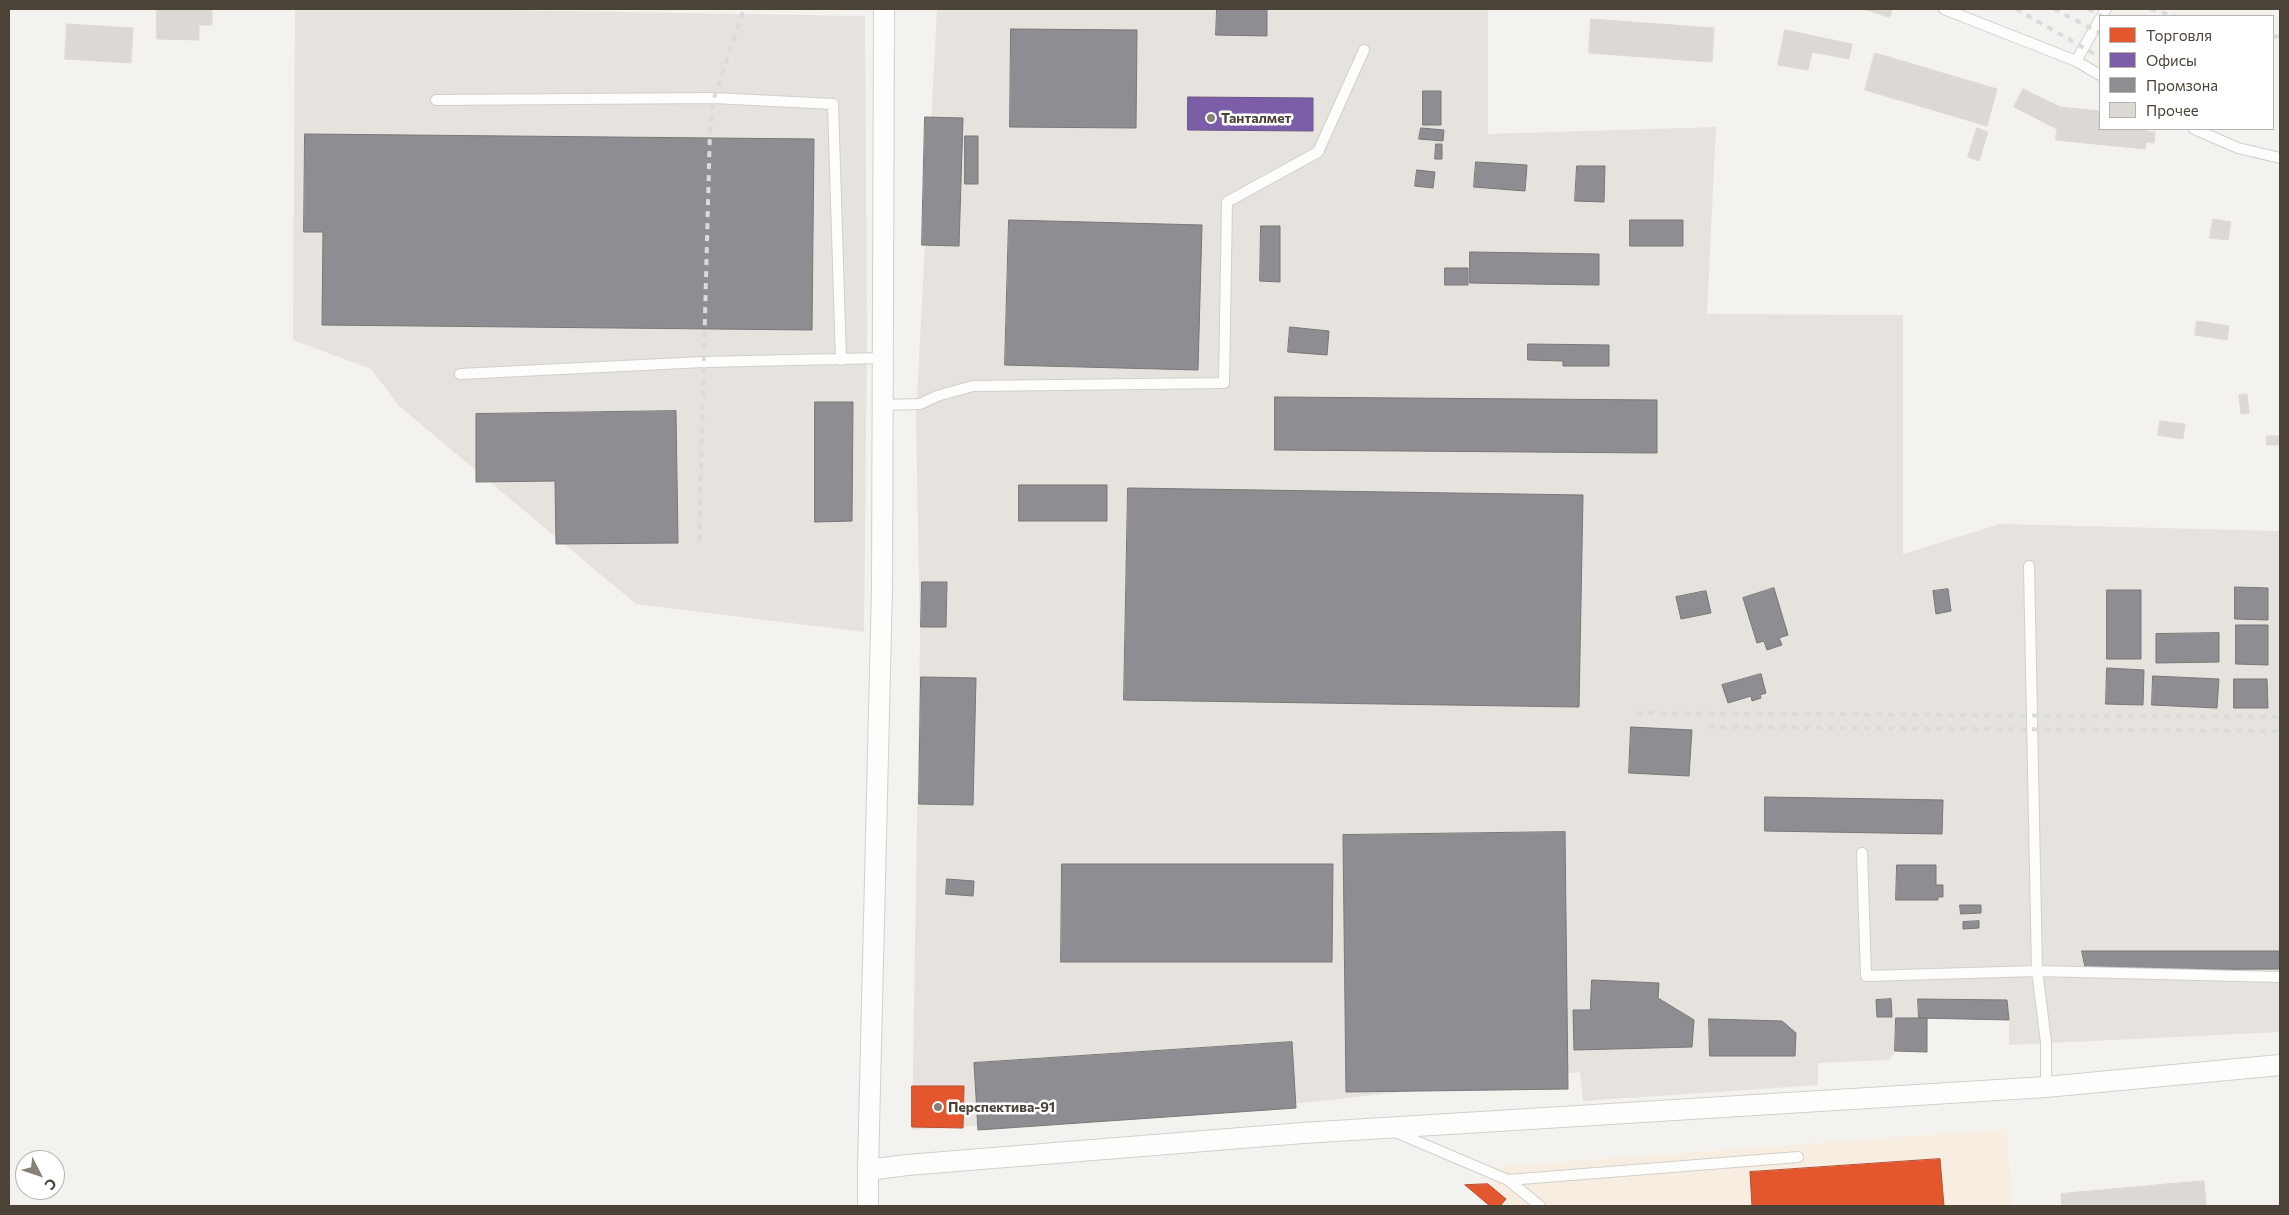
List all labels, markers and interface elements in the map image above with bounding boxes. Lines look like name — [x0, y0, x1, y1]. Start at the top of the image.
legend — [2099, 15, 2274, 130]
text: Торговля — [2146, 26, 2212, 44]
text: Офисы — [2146, 51, 2197, 69]
text: Промзона — [2146, 76, 2218, 94]
text: Прочее — [2146, 101, 2199, 119]
place label: Танталмет — [1221, 110, 1291, 126]
marker: Танталмет — [1205, 112, 1217, 124]
place label: Перспектива-91 — [948, 1099, 1055, 1115]
marker: Перспектива-91 — [932, 1101, 944, 1113]
north arrow — [15, 1150, 65, 1200]
text: С — [41, 1175, 61, 1194]

